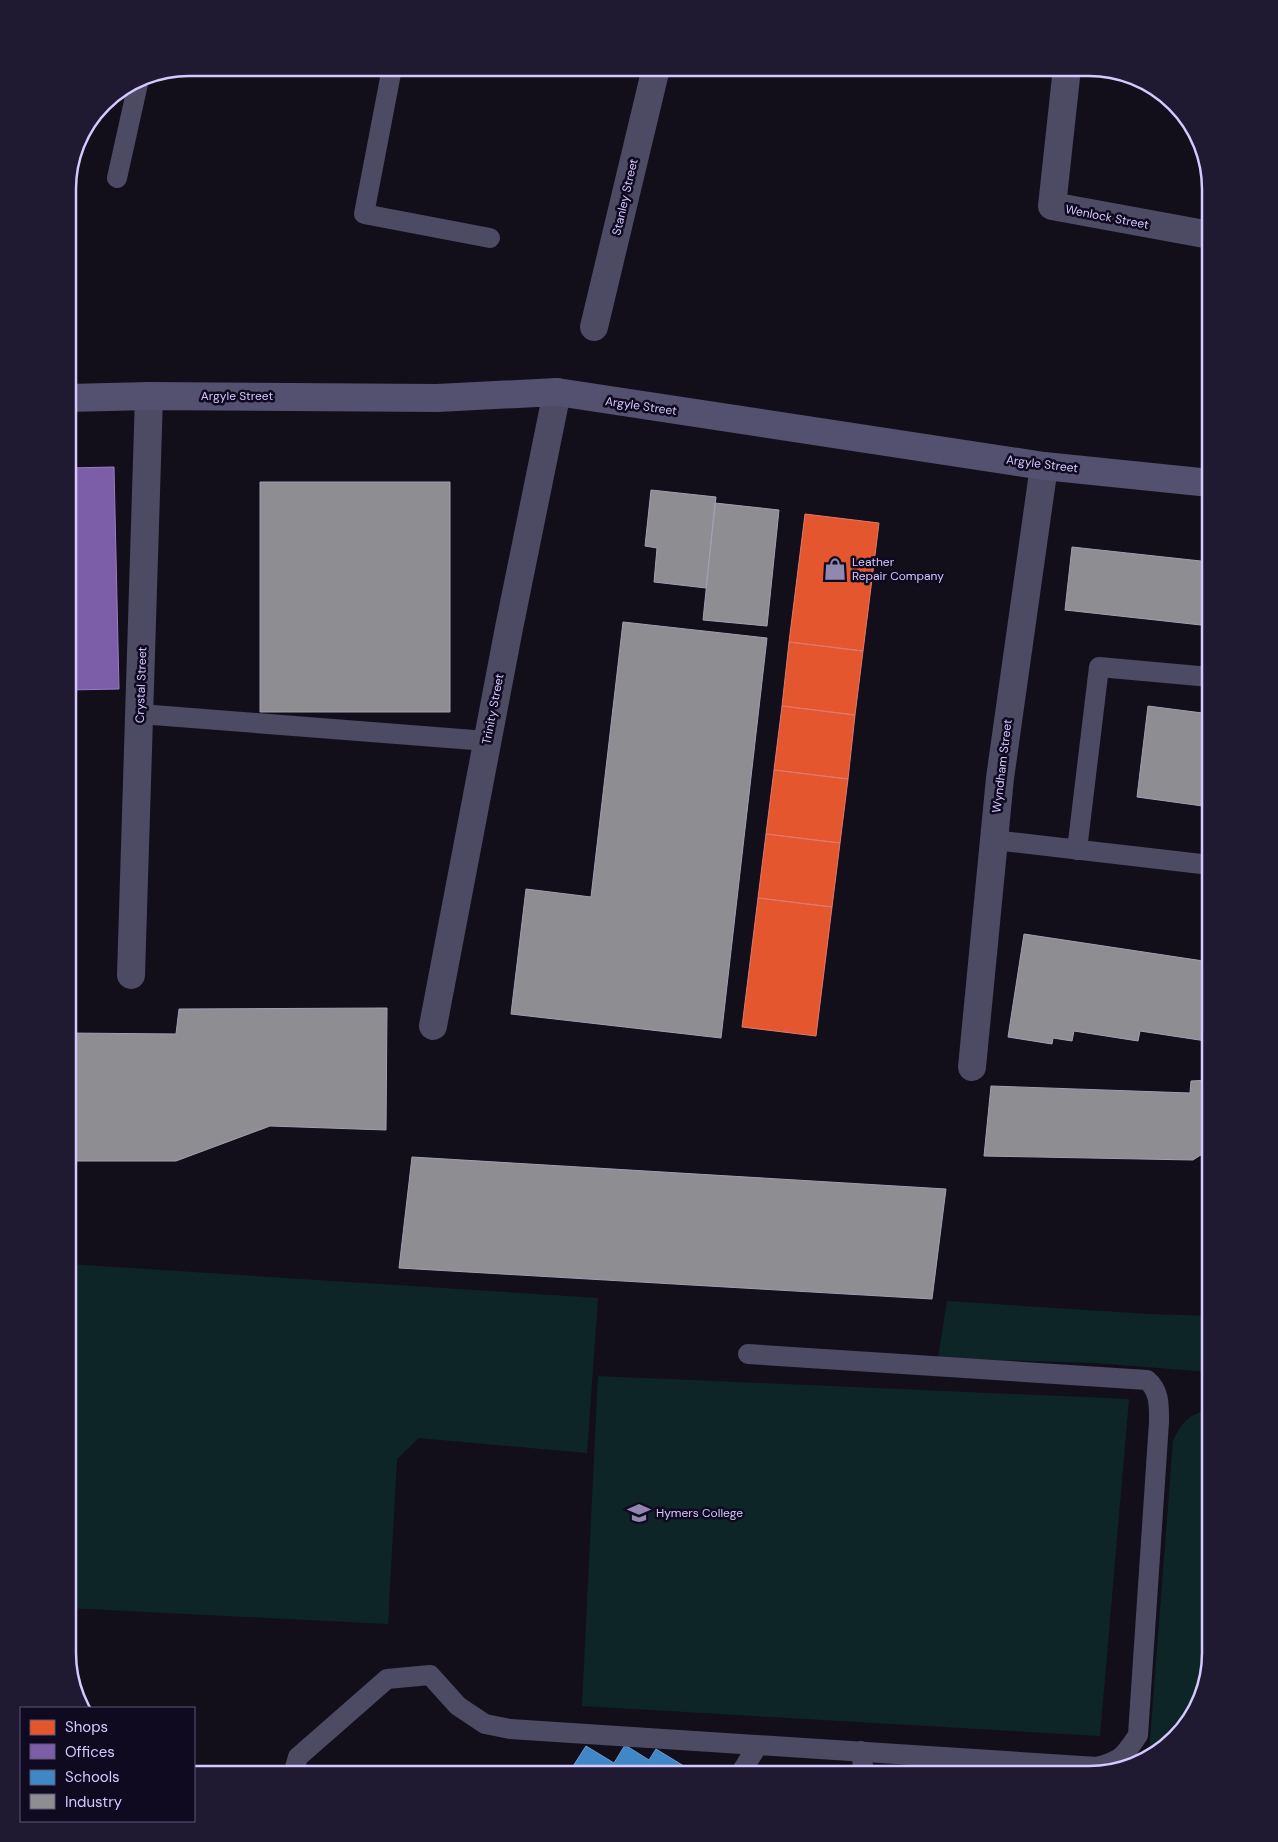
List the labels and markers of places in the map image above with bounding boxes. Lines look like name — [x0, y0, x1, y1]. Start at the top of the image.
place label: Leather Repair Company — [852, 554, 944, 584]
shop icon: Leather Repair Company — [822, 556, 848, 582]
school or university icon: Hymers College — [626, 1500, 652, 1526]
place label: Hymers College — [656, 1505, 743, 1521]

